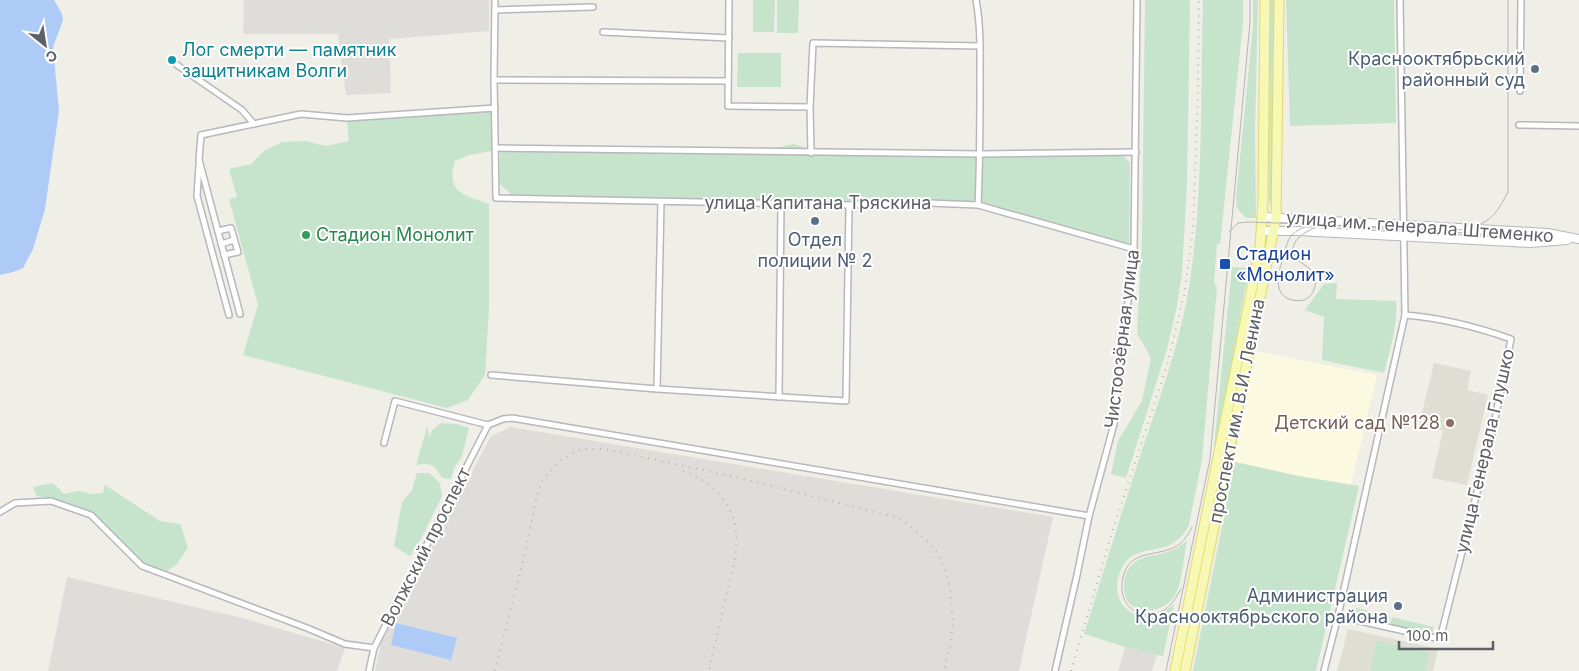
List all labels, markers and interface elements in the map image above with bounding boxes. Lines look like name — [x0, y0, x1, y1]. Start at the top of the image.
north arrow — [20, 20, 70, 70]
place label: Лог смерти — памятник защитникам Волги — [182, 39, 397, 81]
text: С — [43, 47, 60, 67]
place label: Краснооктябрьский районный суд — [1348, 48, 1525, 90]
marker: Лог смерти — памятник защитникам Волги — [166, 54, 178, 66]
marker: Краснооктябрьский районный суд — [1529, 63, 1541, 75]
street label: улица Капитана Тряскина — [705, 192, 931, 213]
street label: улица им. генерала Штеменко — [1286, 207, 1555, 246]
marker: Отдел полиции № 2 — [809, 215, 821, 227]
place label: Стадион Монолит — [316, 224, 475, 245]
marker: Стадион Монолит — [300, 229, 312, 241]
place label: Отдел полиции № 2 — [757, 229, 873, 271]
place label: Стадион «Монолит» — [1236, 243, 1335, 285]
street label: Чистоозёрная улица — [1100, 248, 1143, 430]
marker: Стадион «Монолит» — [1218, 257, 1232, 271]
street label: проспект им. В.И. Ленина — [1204, 297, 1269, 525]
street label: улица Генерала Глушко — [1451, 347, 1518, 555]
place label: Детский сад №128 — [1274, 412, 1440, 433]
marker: Детский сад №128 — [1444, 417, 1456, 429]
street label: Волжский проспект — [376, 463, 475, 630]
place label: Администрация Краснооктябрьского района — [1135, 585, 1388, 627]
marker: Администрация Краснооктябрьского района — [1392, 600, 1404, 612]
scale bar — [1399, 618, 1493, 650]
text: 100 m — [1406, 626, 1448, 645]

